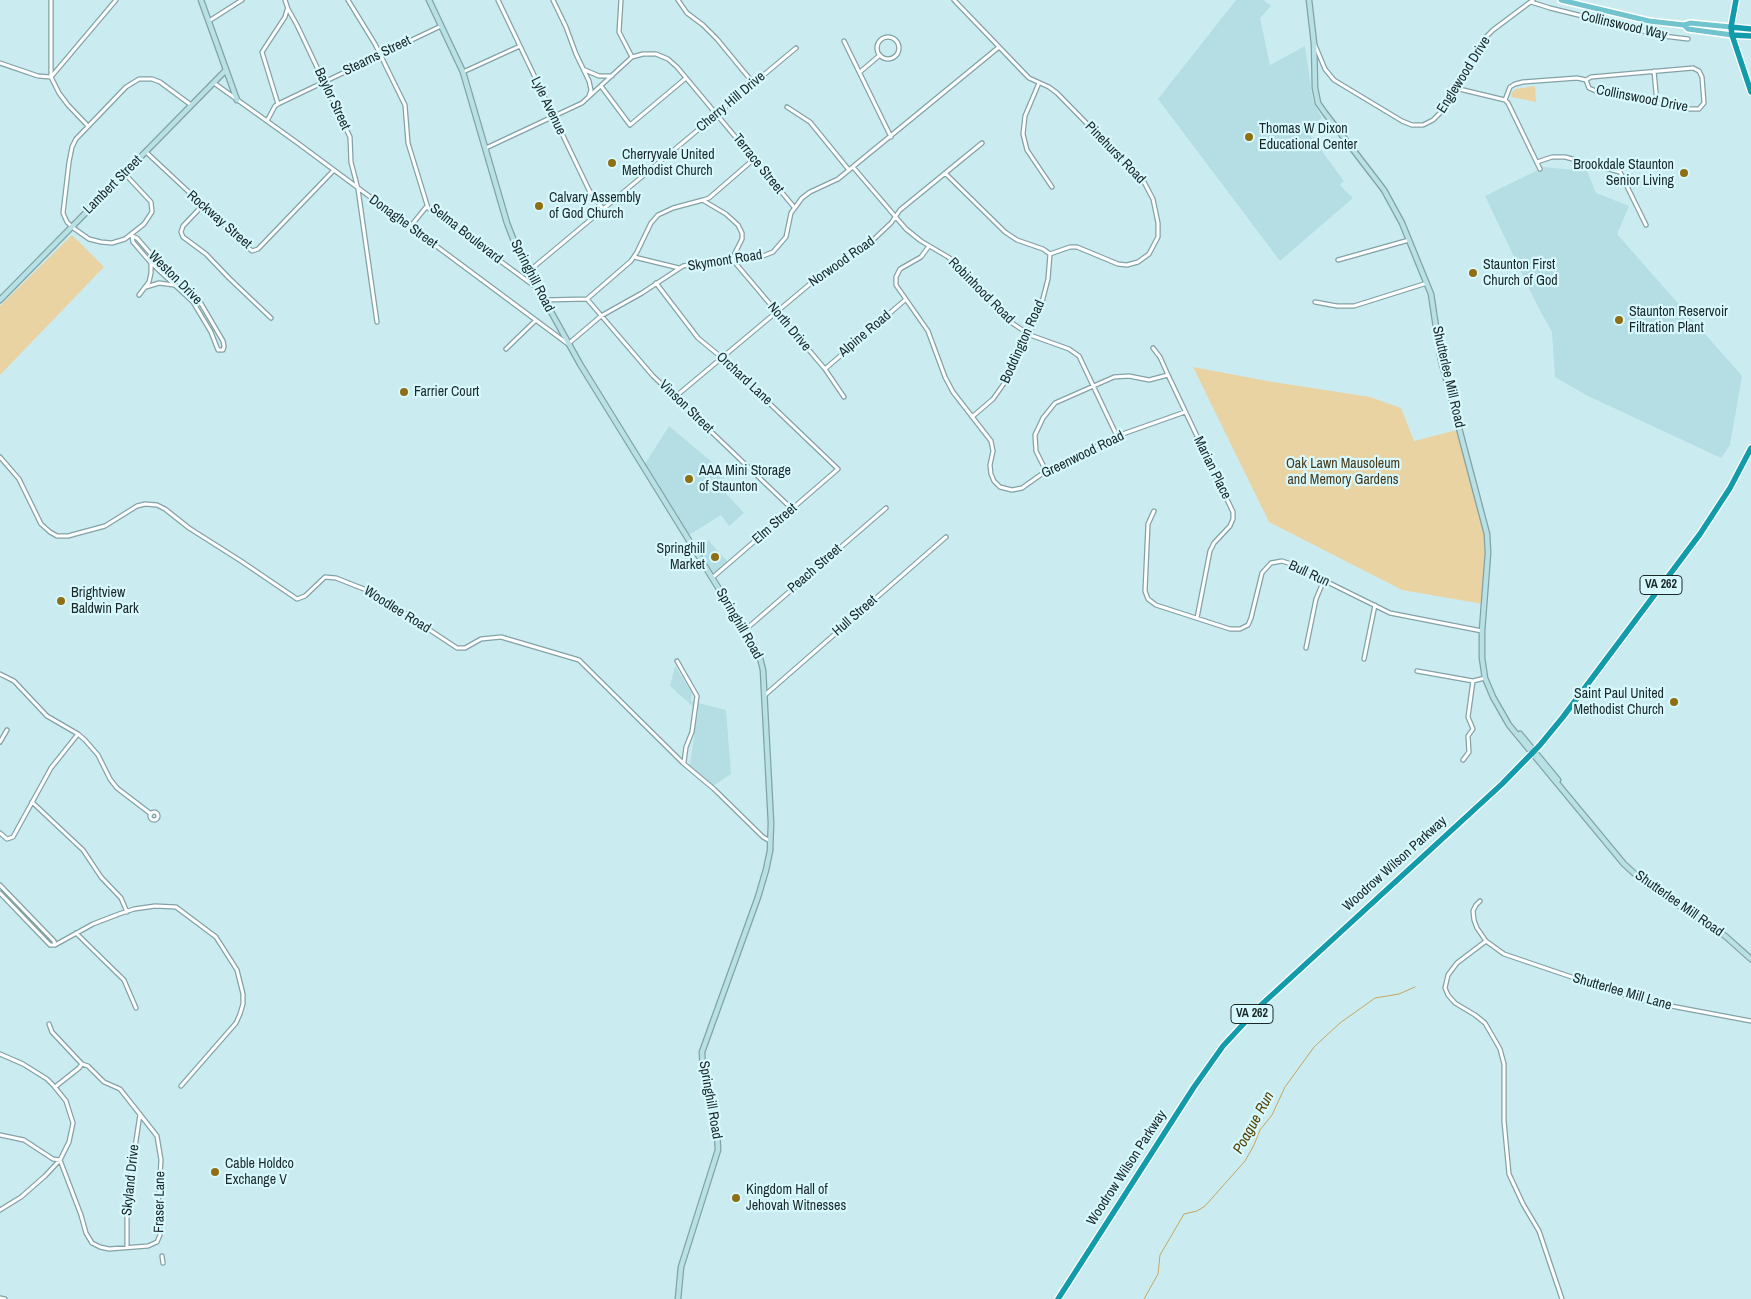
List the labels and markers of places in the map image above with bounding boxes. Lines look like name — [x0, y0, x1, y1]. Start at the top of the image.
place label: Thomas W Dixon Educational Center — [1259, 121, 1357, 154]
marker: Thomas W Dixon Educational Center — [1243, 131, 1255, 143]
place label: Cherryvale United Methodist Church — [622, 147, 715, 180]
marker: Cherryvale United Methodist Church — [606, 157, 618, 169]
place label: Brookdale Staunton Senior Living — [1573, 157, 1674, 190]
marker: Brookdale Staunton Senior Living — [1678, 167, 1690, 179]
place label: Calvary Assembly of God Church — [549, 190, 641, 222]
marker: Calvary Assembly of God Church — [533, 200, 545, 212]
place label: Staunton First Church of God — [1483, 257, 1558, 290]
marker: Staunton First Church of God — [1467, 267, 1479, 279]
place label: Staunton Reservoir Filtration Plant — [1629, 304, 1728, 336]
marker: Staunton Reservoir Filtration Plant — [1613, 314, 1625, 326]
place label: Farrier Court — [414, 384, 479, 400]
marker: Farrier Court — [398, 386, 410, 398]
place label: AAA Mini Storage of Staunton — [699, 463, 791, 496]
marker: AAA Mini Storage of Staunton — [683, 473, 695, 485]
place label: Springhill Market — [657, 541, 705, 574]
marker: Springhill Market — [709, 551, 721, 563]
place label: Brightview Baldwin Park — [71, 585, 139, 618]
marker: Brightview Baldwin Park — [55, 595, 67, 607]
place label: Saint Paul United Methodist Church — [1573, 686, 1664, 719]
marker: Saint Paul United Methodist Church — [1668, 696, 1680, 708]
place label: Cable Holdco Exchange V — [225, 1156, 294, 1188]
marker: Cable Holdco Exchange V — [209, 1166, 221, 1178]
place label: Kingdom Hall of Jehovah Witnesses — [746, 1182, 846, 1214]
marker: Kingdom Hall of Jehovah Witnesses — [730, 1192, 742, 1204]

